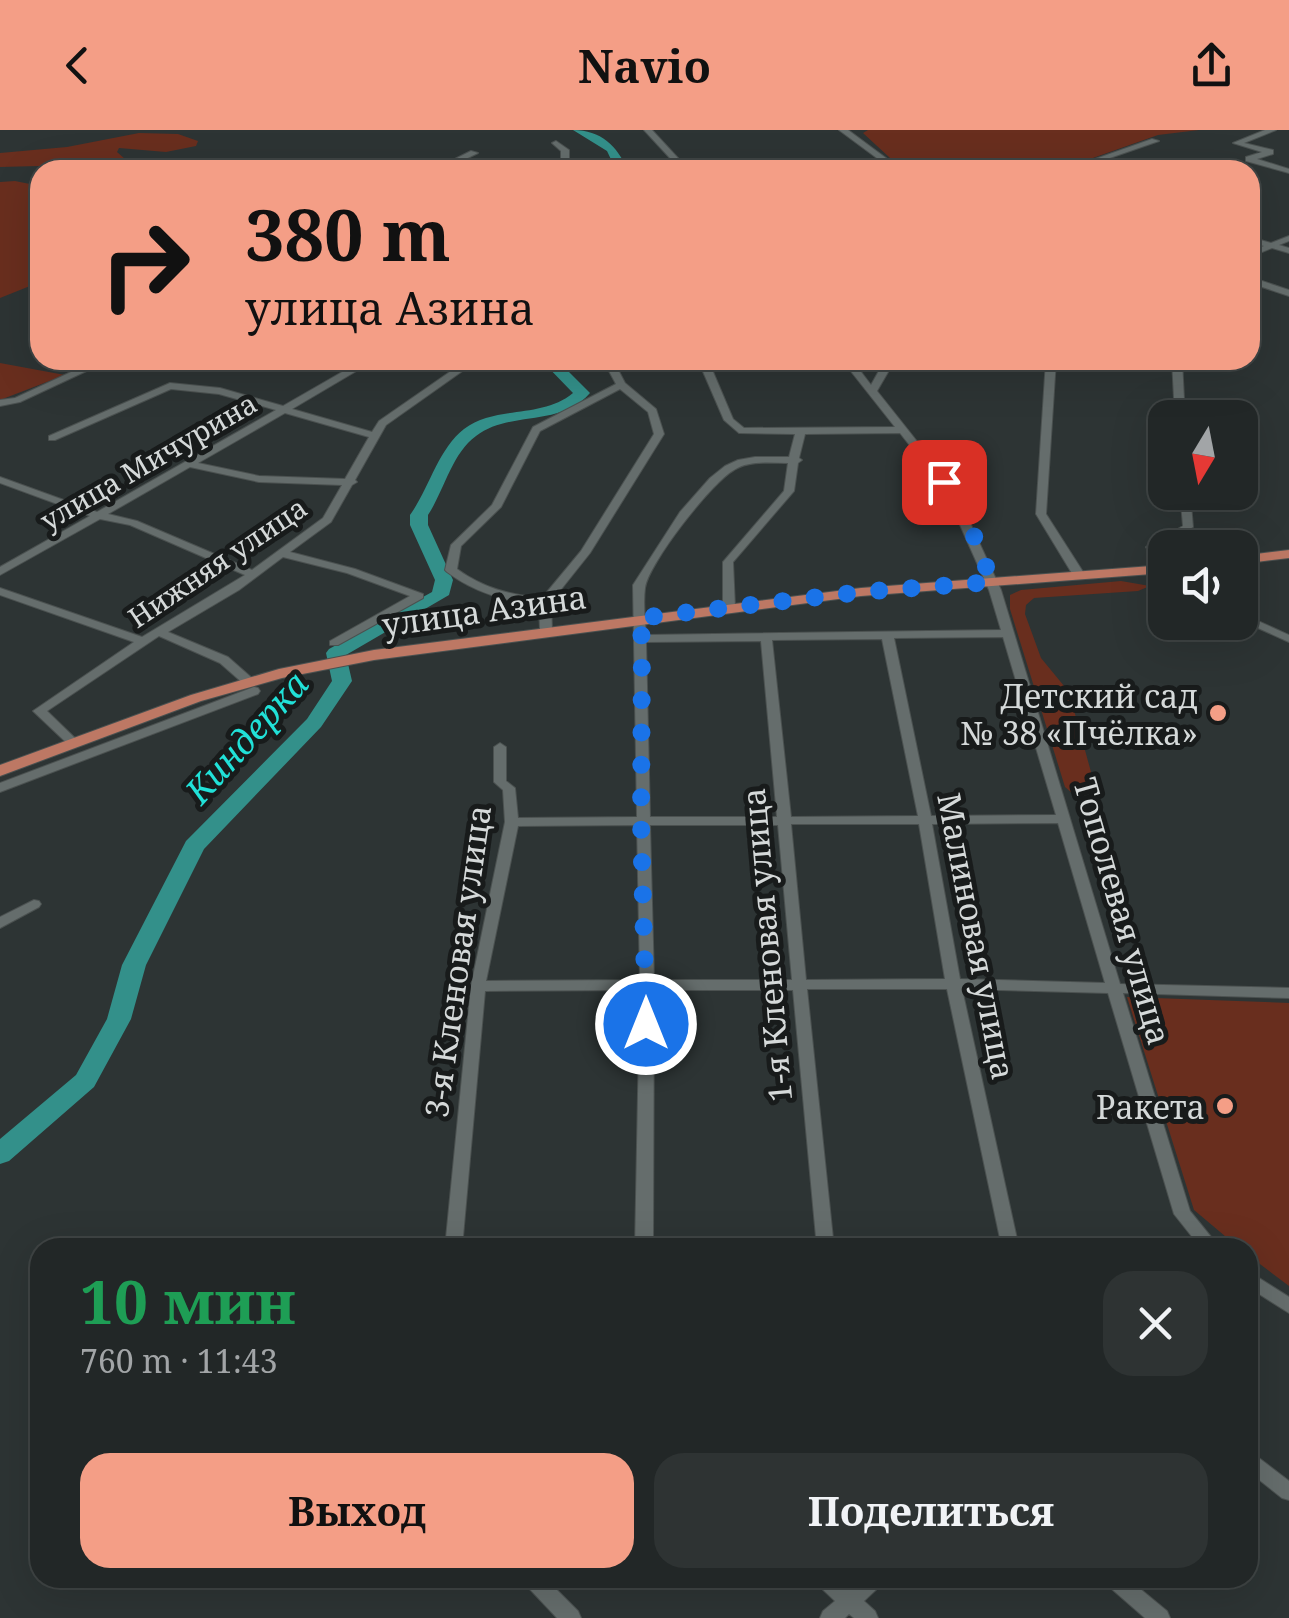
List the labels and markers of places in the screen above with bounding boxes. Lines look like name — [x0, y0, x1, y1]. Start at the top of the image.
pin — [902, 440, 987, 525]
place label: Детский сад № 38 «Пчёлка» — [961, 674, 1198, 754]
marker: Детский сад № 38 «Пчёлка» — [1207, 702, 1229, 724]
place label: Ракета — [1096, 1085, 1205, 1128]
marker: Ракета — [1214, 1095, 1236, 1117]

